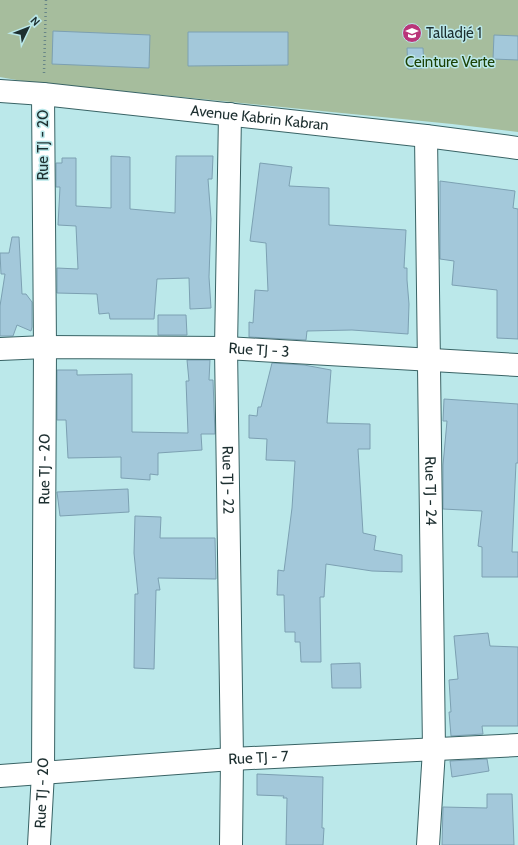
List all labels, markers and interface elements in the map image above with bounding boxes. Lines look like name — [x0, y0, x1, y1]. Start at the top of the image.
north arrow — [8, 8, 48, 48]
text: N — [28, 14, 43, 29]
school or university icon: Talladjé 1 — [401, 22, 423, 44]
place label: Talladjé 1 — [426, 24, 482, 42]
park label: Ceinture Verte — [405, 53, 495, 71]
street label: Avenue Kabrin Kabran — [190, 101, 330, 134]
street label: Rue TJ - 20 — [34, 109, 52, 181]
street label: Rue TJ - 3 — [228, 339, 290, 361]
street label: Rue TJ - 20 — [35, 434, 54, 505]
street label: Rue TJ - 22 — [218, 446, 237, 514]
street label: Rue TJ - 24 — [421, 456, 440, 526]
street label: Rue TJ - 7 — [228, 747, 289, 768]
street label: Rue TJ - 20 — [31, 758, 52, 829]

